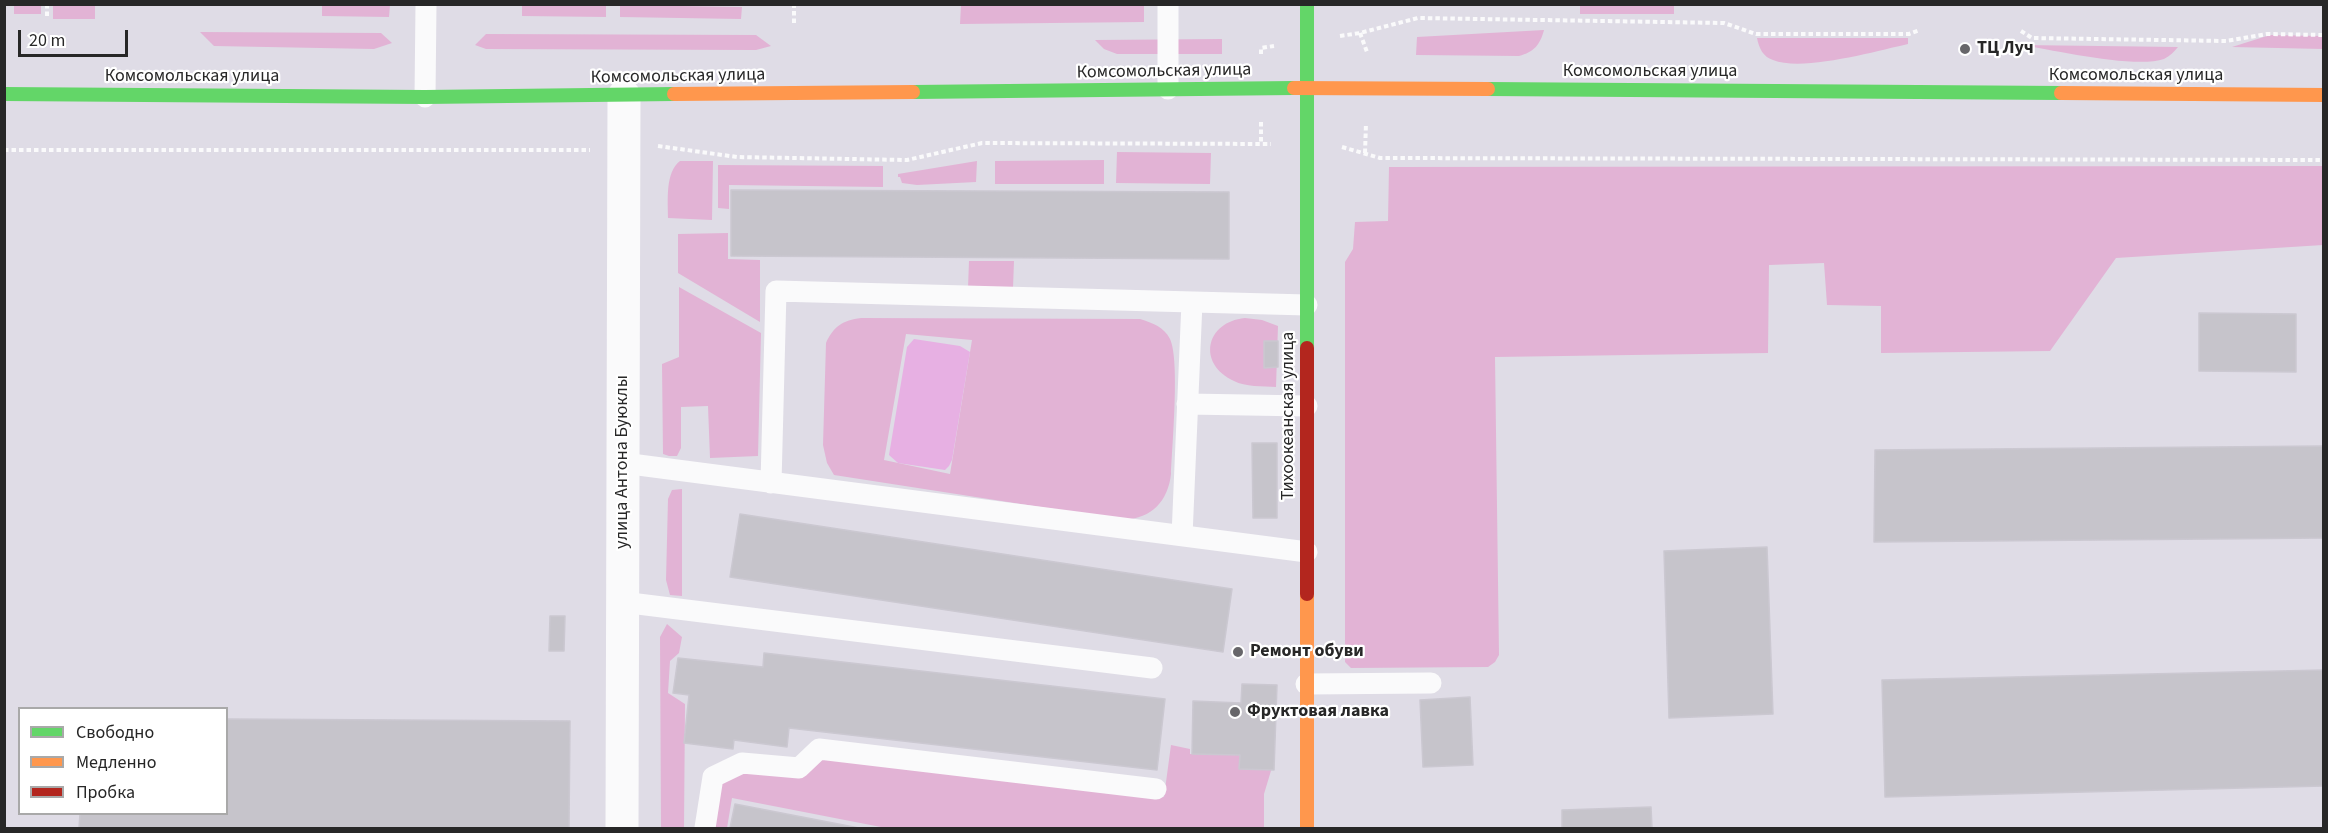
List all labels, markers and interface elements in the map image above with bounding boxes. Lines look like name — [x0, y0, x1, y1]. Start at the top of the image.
scale bar — [21, 18, 130, 56]
text: 20 m — [29, 28, 65, 53]
place label: ТЦ Луч — [1977, 38, 2034, 60]
marker: ТЦ Луч — [1958, 42, 1972, 56]
street label: Комсомольская улица — [1077, 60, 1251, 84]
street label: Комсомольская улица — [1563, 61, 1737, 83]
street label: Комсомольская улица — [591, 65, 765, 89]
street label: Комсомольская улица — [2049, 65, 2223, 87]
street label: Комсомольская улица — [105, 66, 279, 88]
street label: Тихоокеанская улица — [1278, 332, 1300, 500]
street label: улица Антона Буюклы — [612, 375, 634, 549]
place label: Ремонт обуви — [1250, 641, 1364, 663]
marker: Ремонт обуви — [1231, 645, 1245, 659]
place label: Фруктовая лавка — [1247, 701, 1389, 723]
marker: Фруктовая лавка — [1228, 705, 1242, 719]
legend — [18, 707, 228, 815]
text: Свободно — [76, 720, 154, 745]
text: Медленно — [76, 750, 156, 775]
text: Пробка — [76, 780, 135, 805]

